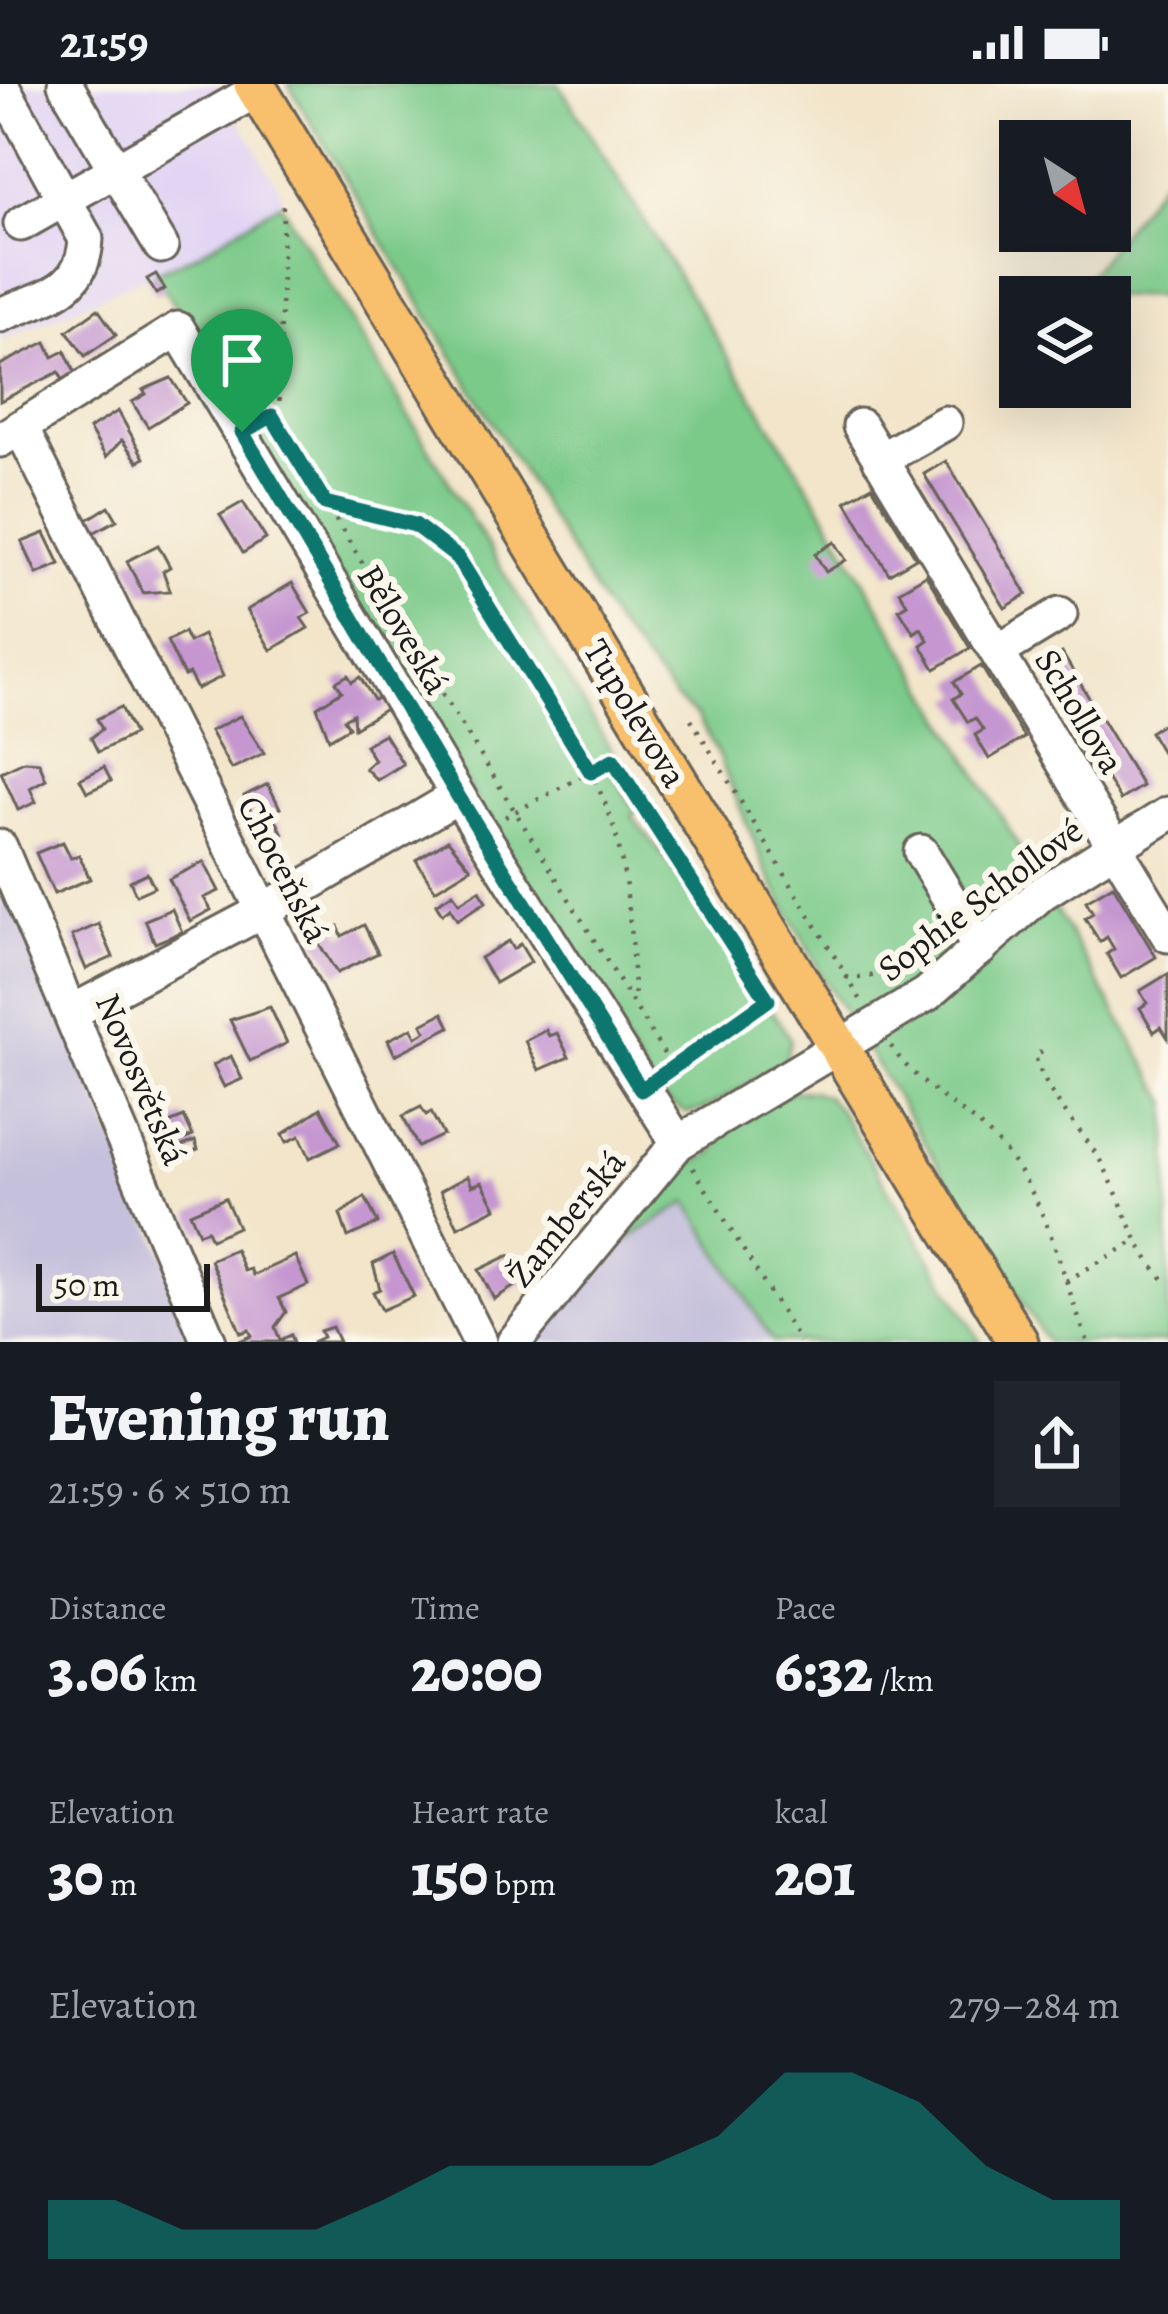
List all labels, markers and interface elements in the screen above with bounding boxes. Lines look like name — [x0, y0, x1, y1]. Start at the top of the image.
text: 21:59 — [60, 11, 149, 73]
north arrow — [999, 120, 1131, 252]
map controls — [999, 120, 1131, 408]
button: layers — [999, 276, 1131, 408]
pin — [191, 309, 293, 432]
icon: arrive — [209, 327, 275, 393]
street label: Běloveská — [346, 555, 462, 703]
street label: Tupolevova — [573, 630, 700, 796]
street label: Schollova — [1023, 639, 1137, 783]
street label: Choceňská — [226, 787, 342, 951]
street label: Sophie Schollové — [867, 806, 1093, 992]
street label: Novosvětská — [84, 986, 200, 1173]
street label: Žamberská — [495, 1139, 637, 1297]
scale bar — [36, 1258, 210, 1311]
text: 50 m — [54, 1262, 120, 1307]
text: Evening run — [48, 1373, 390, 1463]
button: share — [994, 1381, 1120, 1507]
text: 21:59 · 6 × 510 m — [48, 1463, 291, 1516]
text: Distance — [48, 1585, 166, 1630]
text: Time — [411, 1585, 480, 1630]
text: Pace — [775, 1585, 836, 1630]
text: 3.06 — [48, 1630, 147, 1712]
text: 20:00 — [411, 1630, 543, 1712]
text: 6:32 — [775, 1630, 873, 1712]
text: km — [147, 1657, 198, 1702]
text: /km — [873, 1657, 934, 1702]
text: Elevation — [48, 1789, 175, 1834]
text: Heart rate — [411, 1789, 549, 1834]
text: kcal — [775, 1789, 828, 1834]
text: 30 — [48, 1834, 104, 1916]
text: 150 — [411, 1834, 488, 1916]
text: 201 — [775, 1834, 855, 1916]
text: m — [104, 1861, 138, 1906]
text: bpm — [488, 1861, 556, 1906]
text: Elevation — [48, 1978, 198, 2031]
text: 279–284 m — [948, 1978, 1120, 2031]

